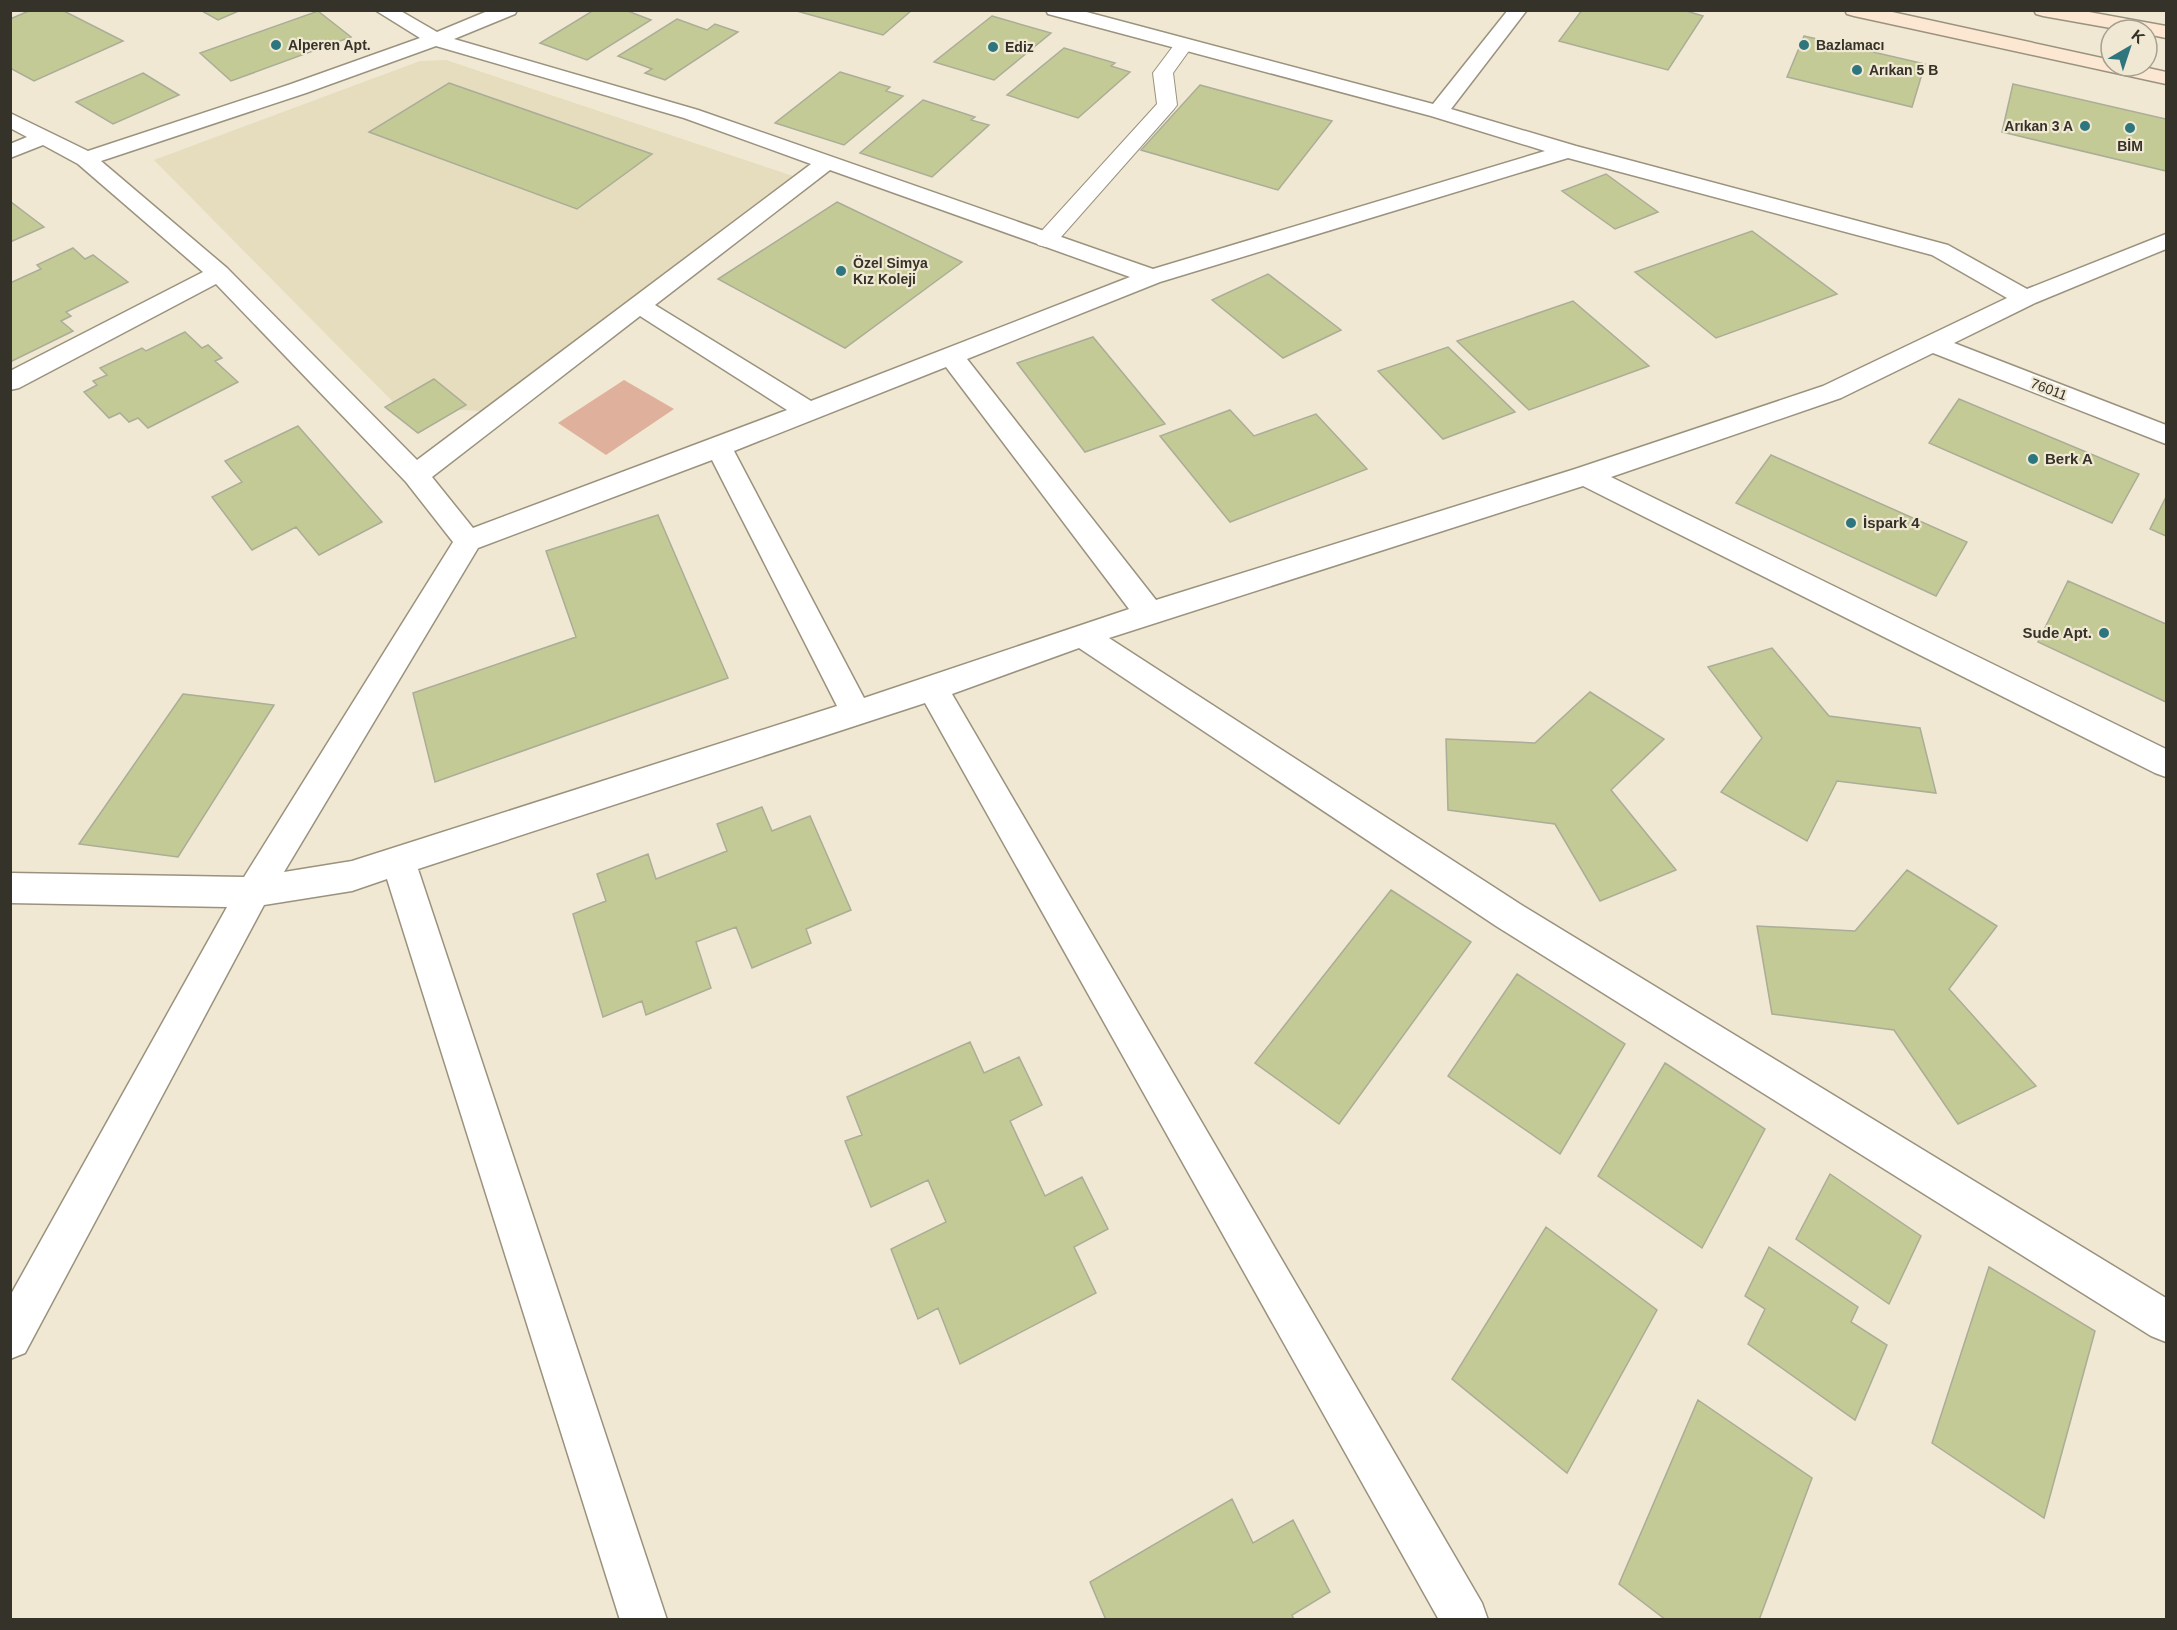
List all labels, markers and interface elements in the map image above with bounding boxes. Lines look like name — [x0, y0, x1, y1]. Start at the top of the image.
north arrow — [2099, 18, 2159, 78]
text: K — [2128, 26, 2148, 47]
place label: Alperen Apt. — [288, 37, 371, 53]
place label: Bazlamacı — [1816, 37, 1884, 53]
marker: Alperen Apt. — [269, 38, 283, 52]
marker: Bazlamacı — [1797, 38, 1811, 52]
place label: Ediz — [1005, 39, 1034, 55]
marker: Ediz — [986, 40, 1000, 54]
place label: Arıkan 5 B — [1869, 62, 1938, 78]
marker: Arıkan 5 B — [1850, 63, 1864, 77]
place label: Arıkan 3 A — [2004, 118, 2073, 134]
marker: Arıkan 3 A — [2078, 119, 2092, 133]
marker: BİM — [2123, 121, 2137, 135]
place label: BİM — [2117, 138, 2143, 154]
place label: Özel Simya Kız Koleji — [853, 255, 928, 287]
marker: Özel Simya Kız Koleji — [834, 264, 848, 278]
street label: 76011 — [2028, 375, 2070, 403]
place label: Berk A — [2045, 450, 2093, 467]
marker: Berk A — [2026, 452, 2040, 466]
place label: İspark 4 — [1863, 514, 1920, 531]
marker: İspark 4 — [1844, 516, 1858, 530]
place label: Sude Apt. — [2023, 624, 2092, 641]
marker: Sude Apt. — [2097, 626, 2111, 640]

